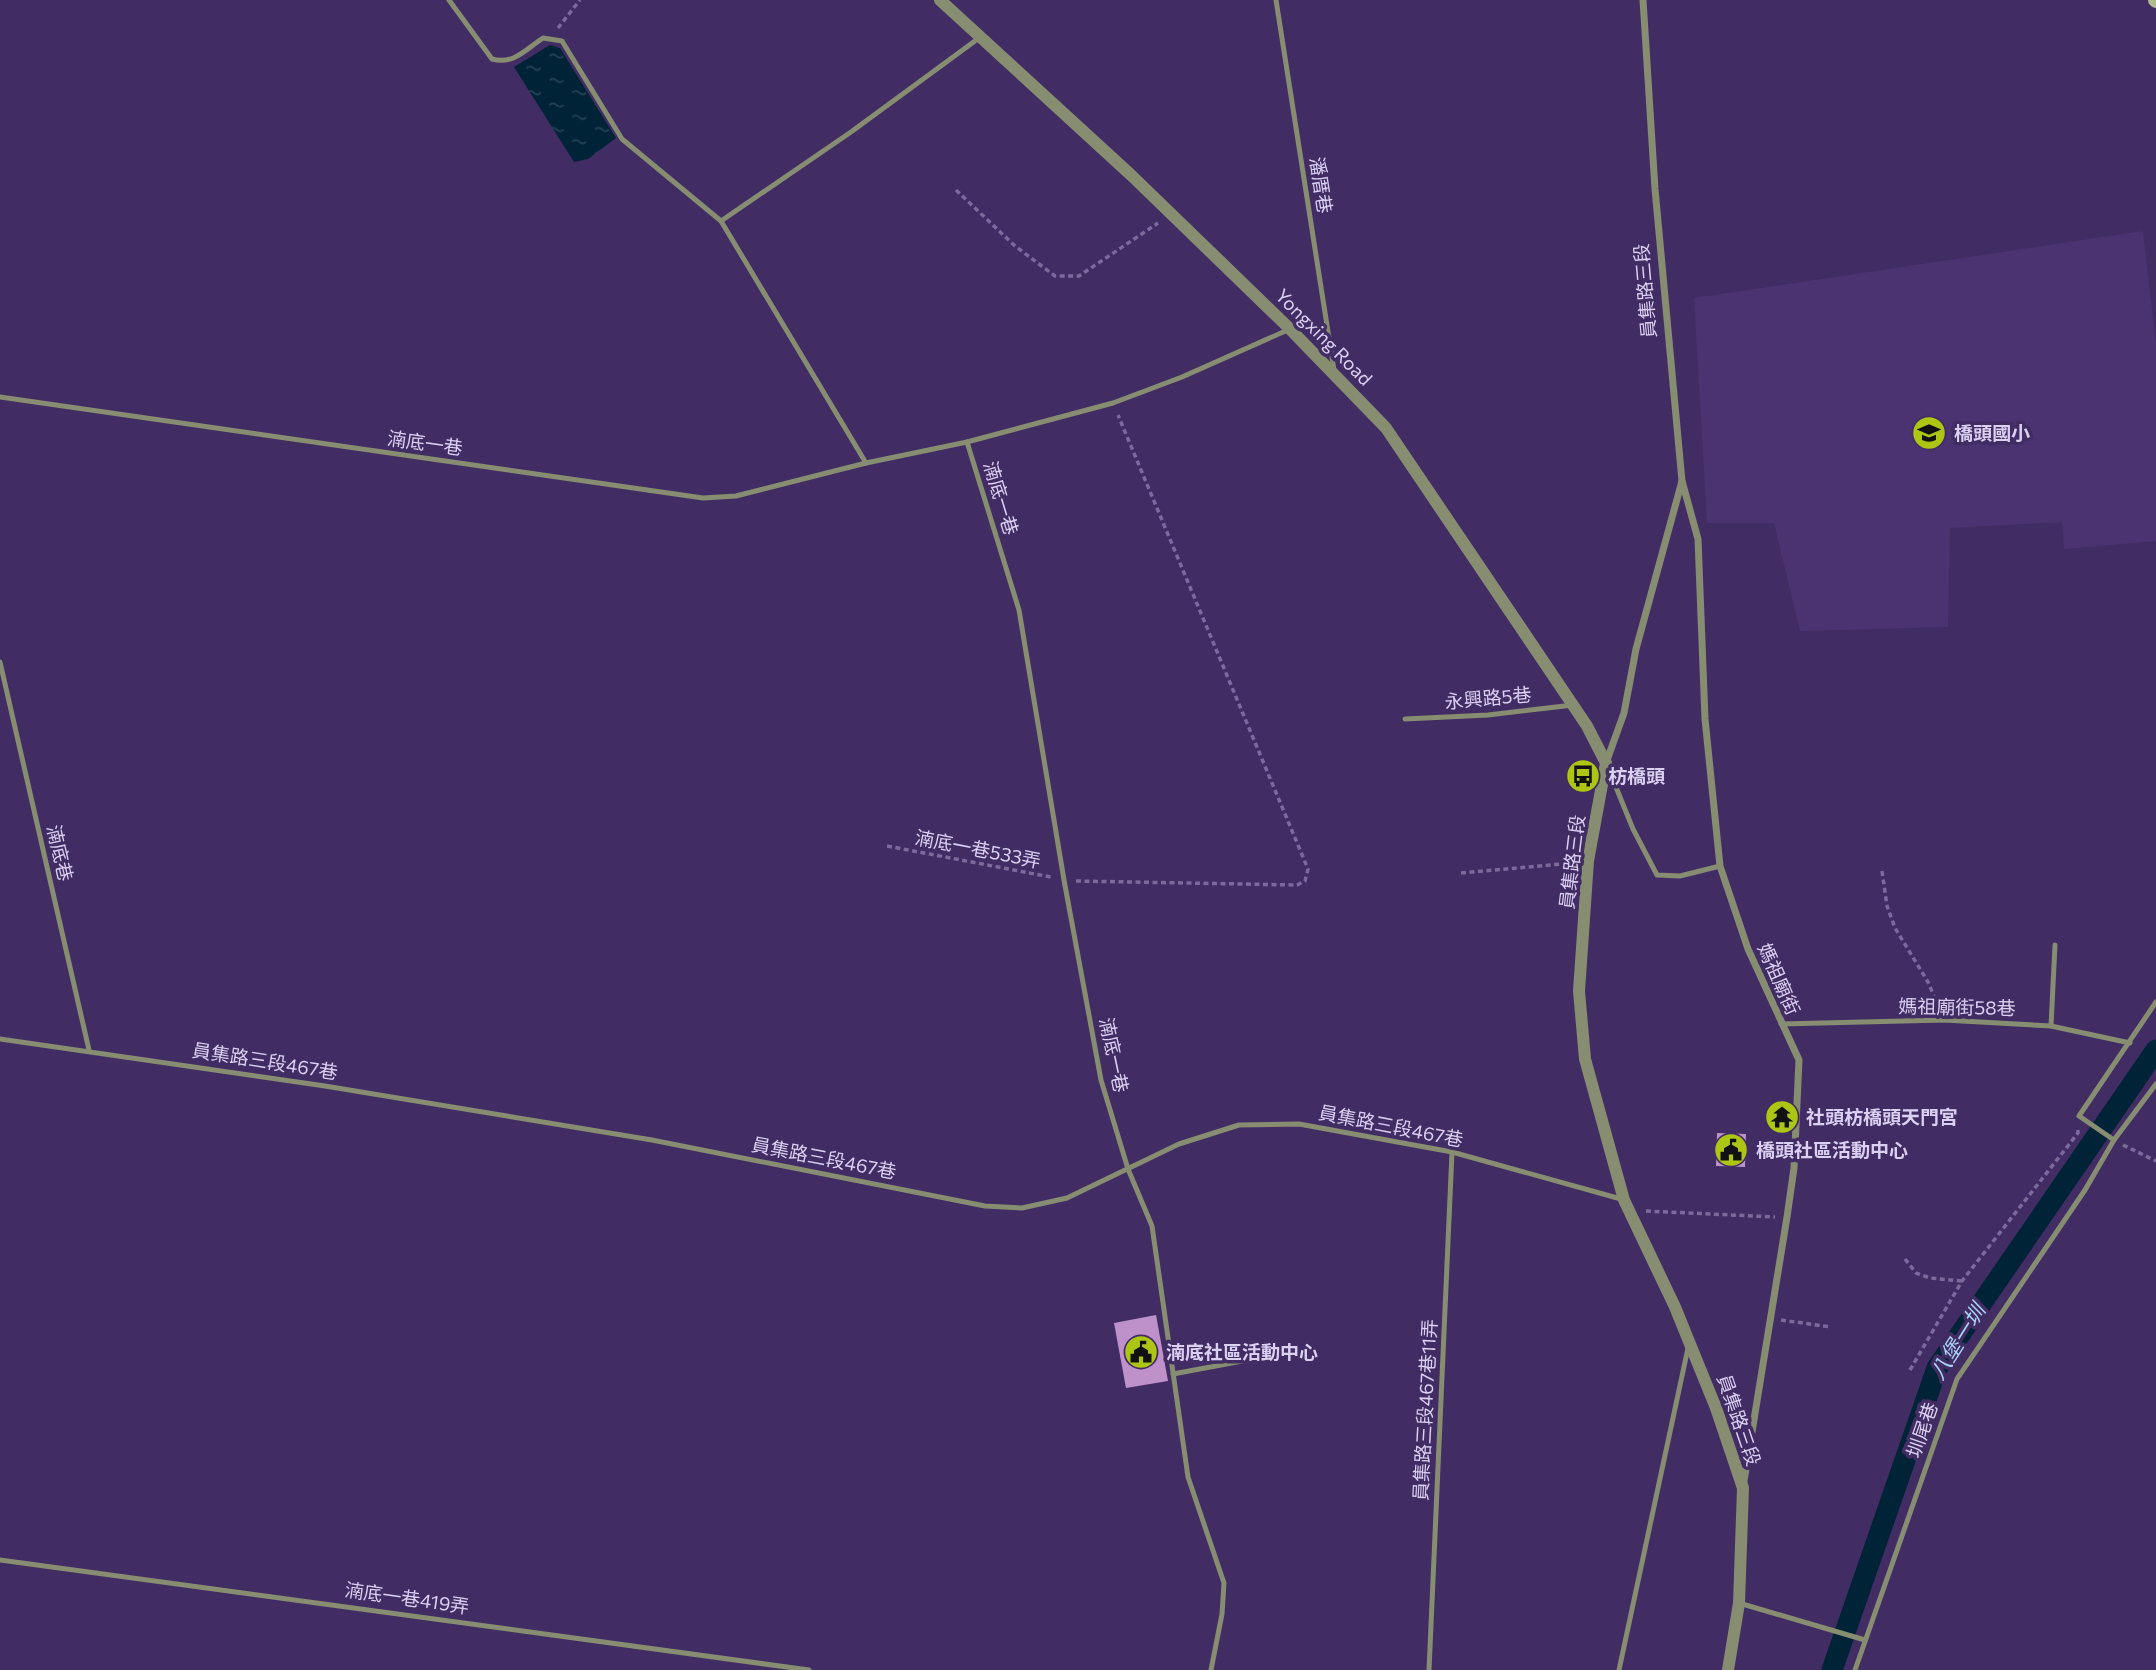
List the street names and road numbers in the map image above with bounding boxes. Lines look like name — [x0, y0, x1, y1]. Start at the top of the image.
street label: 潘厝巷 — [1306, 155, 1337, 215]
street label: 員集路三段 — [1629, 243, 1660, 339]
street label: Yongxing Road — [1271, 283, 1378, 390]
street label: 湳底一巷 — [386, 426, 464, 459]
street label: 湳底一巷 — [979, 458, 1024, 538]
street label: 永興路5巷 — [1444, 682, 1532, 713]
street label: 員集路三段 — [1554, 813, 1589, 910]
street label: 湳底巷 — [43, 823, 78, 883]
street label: 湳底一巷533弄 — [913, 825, 1043, 872]
street label: 媽祖廟街 — [1753, 939, 1805, 1018]
street label: 媽祖廟街58巷 — [1898, 994, 2016, 1019]
street label: 湳底一巷 — [1095, 1015, 1134, 1094]
street label: 員集路三段467巷 — [191, 1038, 339, 1083]
street label: 員集路三段467巷 — [1317, 1100, 1465, 1151]
street label: 員集路三段467巷 — [750, 1132, 898, 1183]
street label: 員集路三段467巷11弄 — [1408, 1318, 1441, 1502]
street label: 員集路三段 — [1713, 1371, 1766, 1469]
street label: 圳尾巷 — [1901, 1399, 1942, 1461]
street label: 湳底一巷419弄 — [343, 1577, 471, 1618]

